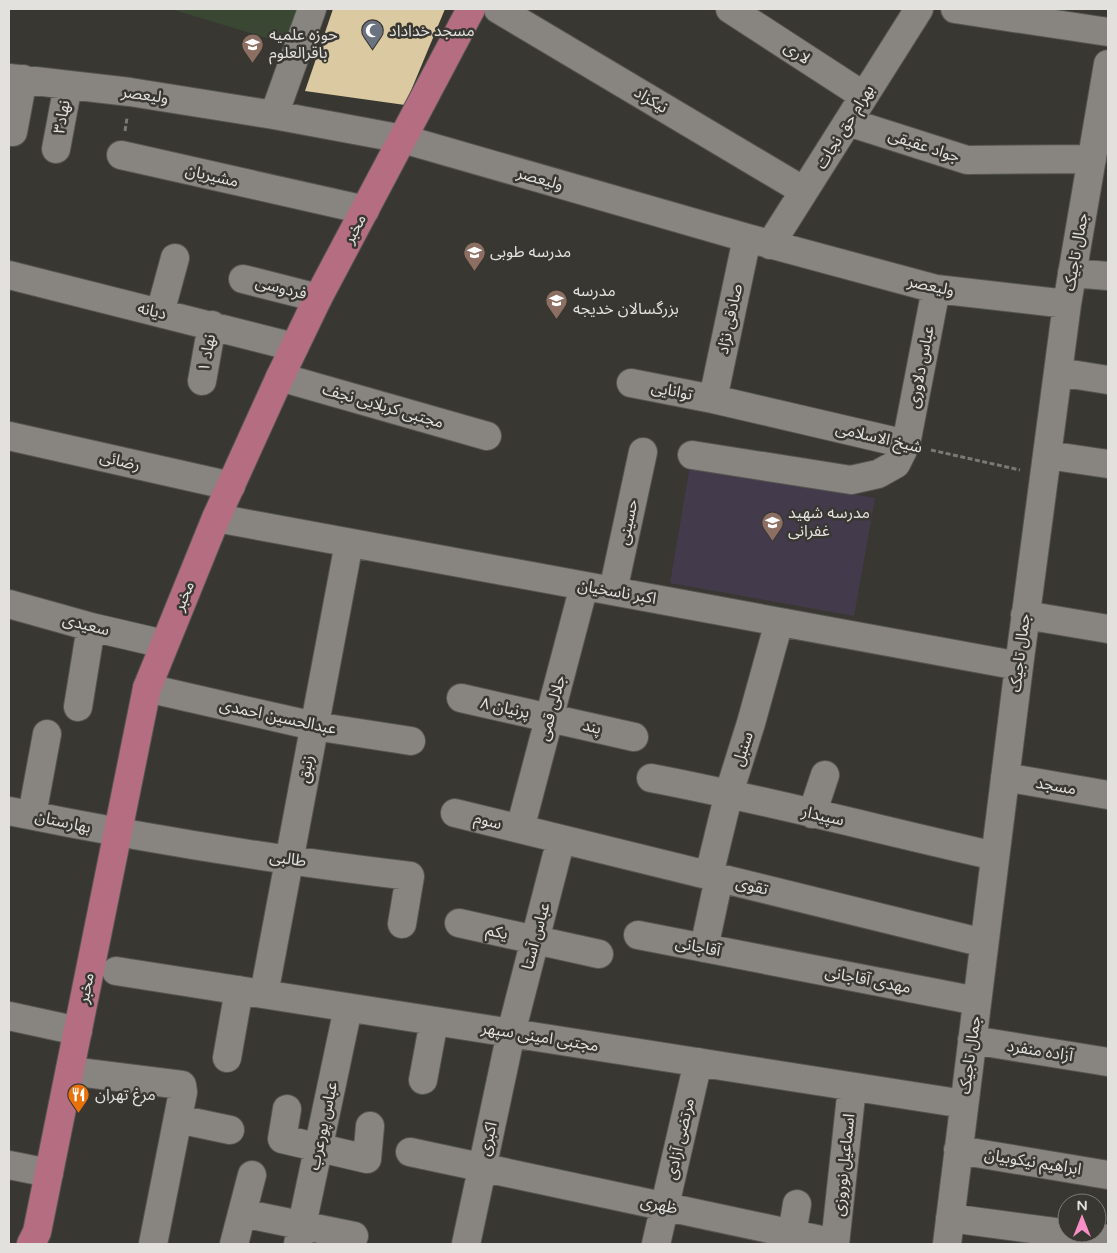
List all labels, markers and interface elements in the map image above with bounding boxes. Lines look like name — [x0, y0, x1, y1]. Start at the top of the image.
mosque icon: مسجد خداداد — [361, 19, 385, 50]
place label: مسجد خداداد — [389, 21, 475, 41]
place label: حوزه علمیه باقرالعلوم — [269, 25, 338, 65]
school or university icon: حوزه علمیه باقرالعلوم — [241, 32, 265, 63]
street label: لاری — [780, 37, 814, 69]
street label: بهرام حق نجات — [811, 81, 881, 174]
street label: ولیعصر — [119, 82, 170, 108]
street label: نیکزاد — [631, 82, 671, 118]
street label: نهاد۳ — [49, 99, 75, 135]
street label: جواد عقیقی — [886, 125, 962, 167]
street label: مشیریان — [183, 160, 241, 192]
street label: ولیعصر — [514, 163, 565, 195]
street label: مخبر — [339, 211, 371, 248]
street label: جمال تاجیک — [1059, 211, 1093, 293]
school or university icon: مدرسه طوبی — [462, 240, 486, 271]
place label: مدرسه طوبی — [490, 242, 571, 262]
street label: ولیعصر — [905, 271, 956, 301]
street label: فردوسی — [253, 272, 309, 304]
place label: مدرسه بزرگسالان خدیجه — [573, 281, 679, 319]
street label: صادقی نژاد — [713, 282, 747, 356]
school or university icon: مدرسه بزرگسالان خدیجه — [545, 288, 569, 319]
street label: دیانه — [135, 298, 169, 324]
street label: عباس دلاوری — [903, 324, 939, 410]
street label: نهاد ۱ — [194, 333, 220, 373]
street label: توانایی — [650, 377, 695, 405]
street label: مجتبی کربلایی نجف — [320, 379, 446, 433]
street label: شیخ الاسلامی — [833, 418, 924, 460]
street label: رضائی — [98, 447, 142, 475]
street label: حسینی — [613, 497, 643, 547]
place label: مدرسه شهید غفرانی — [788, 503, 870, 541]
school or university icon: مدرسه شهید غفرانی — [760, 510, 784, 541]
street label: اکبر ناسخیان — [576, 575, 658, 609]
street label: مخبر — [168, 578, 199, 615]
street label: سعیدی — [61, 610, 111, 640]
street label: جمال تاجیک — [1005, 613, 1035, 693]
street label: جلالی قمی — [534, 673, 570, 743]
street label: پرنیان ۸ — [479, 693, 531, 723]
street label: عبدالحسین احمدی — [218, 695, 338, 739]
street label: پند — [581, 715, 603, 739]
street label: سنبل — [728, 729, 758, 769]
street label: زنبق — [294, 753, 318, 785]
street label: مسجد — [1034, 773, 1078, 799]
street label: سپیدار — [799, 801, 846, 831]
street label: بهارستان — [33, 806, 93, 838]
street label: سوم — [472, 808, 504, 836]
street label: طالبی — [268, 847, 308, 871]
street label: تقوی — [734, 872, 770, 900]
street label: عباس آستا — [517, 900, 555, 972]
street label: یکم — [484, 920, 510, 946]
street label: آقاجانی — [674, 933, 724, 961]
street label: مهدی آقاجانی — [823, 962, 913, 998]
street label: مخبر — [73, 971, 99, 1006]
street label: جمال تاجیک — [955, 1014, 985, 1096]
street label: مجتبی امینی سپهر — [479, 1018, 600, 1056]
street label: آزاده منفرد — [1006, 1036, 1076, 1066]
street label: عباس پورعرب — [304, 1080, 342, 1172]
restaurant icon: مرغ تهران — [67, 1083, 91, 1114]
place label: مرغ تهران — [95, 1085, 156, 1107]
street label: مرتضی آزادی — [661, 1096, 699, 1182]
street label: اسماعیل نوروزی — [829, 1113, 859, 1217]
street label: اکبری — [474, 1120, 502, 1158]
street label: ابراهیم نیکوبیان — [983, 1144, 1083, 1182]
street label: ظهری — [639, 1191, 680, 1219]
north arrow — [1057, 1193, 1107, 1243]
text: N — [1076, 1197, 1088, 1214]

